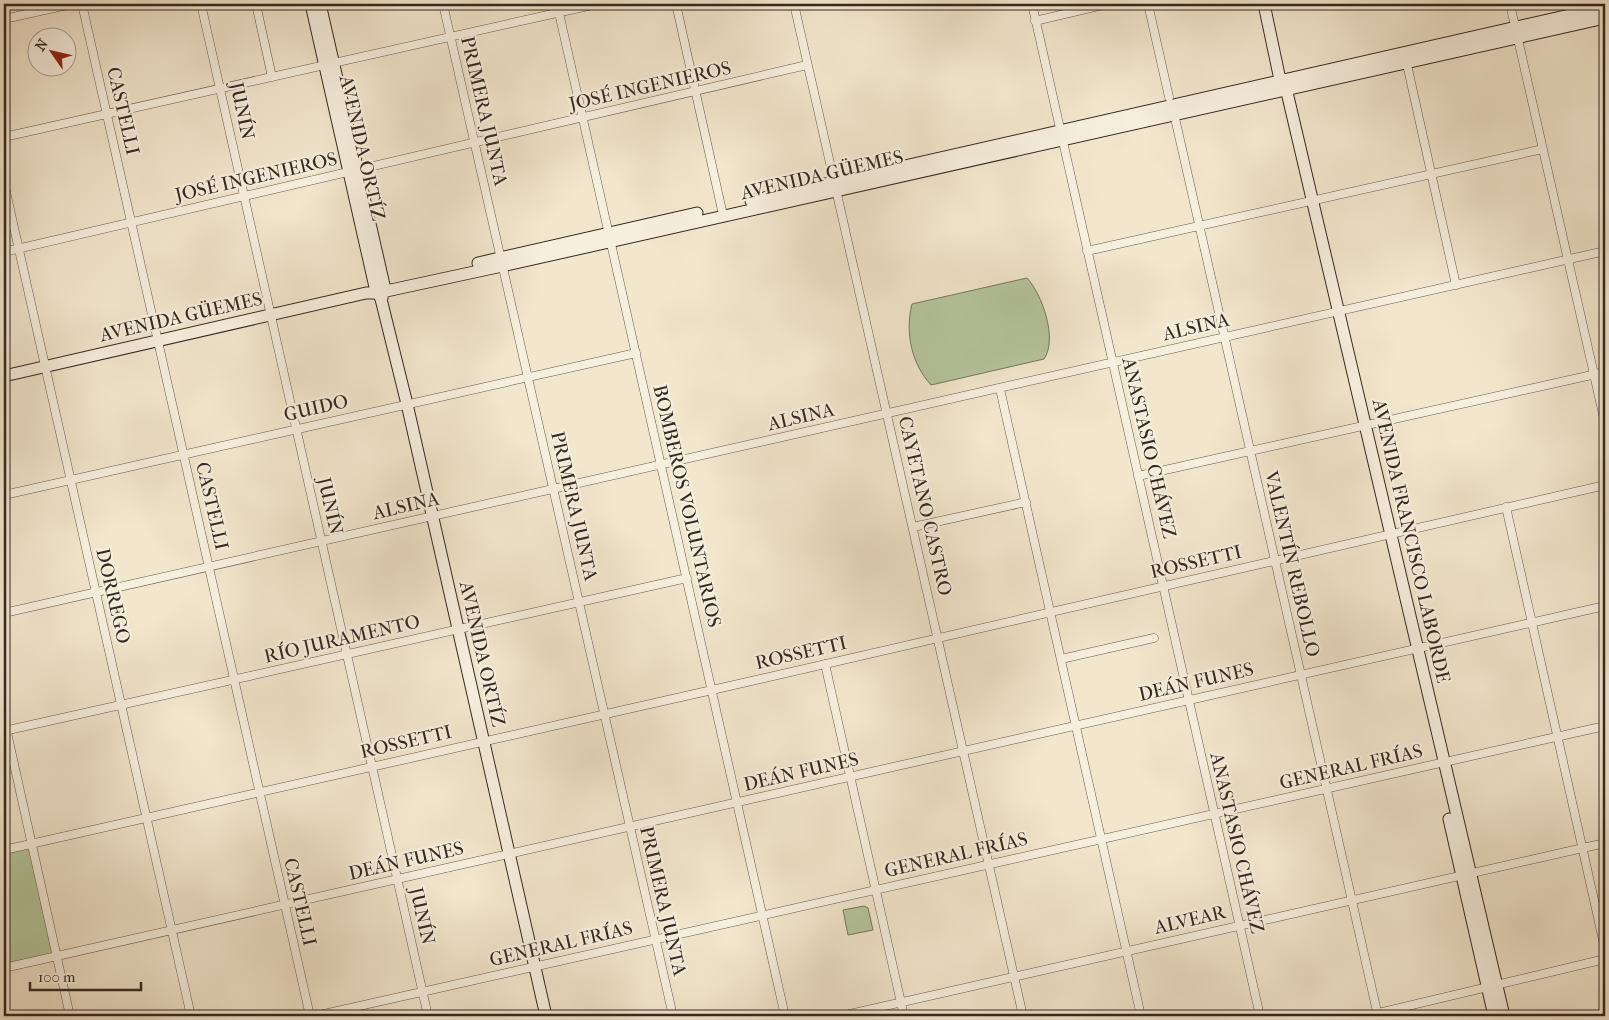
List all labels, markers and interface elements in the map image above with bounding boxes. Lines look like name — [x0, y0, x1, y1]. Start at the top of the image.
north arrow — [28, 28, 78, 78]
street label: PRIMERA JUNTA — [456, 34, 512, 189]
text: N — [32, 36, 52, 54]
street label: JOSÉ INGENIEROS — [565, 57, 733, 116]
street label: CASTELLI — [102, 65, 144, 157]
street label: AVENIDA ORTÍZ — [334, 72, 389, 223]
street label: JUNÍN — [225, 78, 259, 142]
street label: AVENIDA GÜEMES — [738, 146, 906, 205]
street label: JOSÉ INGENIEROS — [171, 148, 339, 207]
street label: AVENIDA GÜEMES — [97, 288, 265, 347]
street label: ALSINA — [1160, 309, 1232, 346]
street label: ANASTASIO CHÁVEZ — [1117, 354, 1181, 541]
street label: BOMBEROS VOLUNTARIOS — [648, 383, 726, 630]
street label: GUIDO — [282, 390, 350, 426]
street label: AVENIDA FRANCISCO LABORDE — [1367, 396, 1455, 686]
street label: ALSINA — [765, 399, 837, 436]
street label: CAYETANO CASTRO — [894, 414, 956, 598]
street label: PRIMERA JUNTA — [546, 429, 602, 584]
street label: CASTELLI — [191, 460, 233, 552]
street label: VALENTÍN REBOLLO — [1260, 468, 1324, 659]
street label: JUNÍN — [312, 473, 347, 537]
street label: ALSINA — [370, 488, 442, 525]
street label: ROSSETTI — [1148, 541, 1244, 583]
street label: DORREGO — [91, 546, 135, 646]
street label: AVENIDA ORTÍZ — [454, 578, 509, 729]
street label: RÍO JURAMENTO — [262, 610, 422, 668]
street label: ROSSETTI — [753, 632, 849, 674]
street label: DEÁN FUNES — [1136, 658, 1256, 706]
street label: ROSSETTI — [358, 721, 454, 763]
street label: GENERAL FRÍAS — [1277, 740, 1425, 794]
street label: DEÁN FUNES — [741, 748, 861, 796]
street label: ANASTASIO CHÁVEZ — [1205, 749, 1269, 936]
street label: PRIMERA JUNTA — [635, 824, 691, 979]
street label: GENERAL FRÍAS — [882, 828, 1030, 882]
street label: DEÁN FUNES — [346, 837, 466, 885]
street label: CASTELLI — [279, 856, 321, 948]
street label: JUNÍN — [404, 883, 439, 947]
street label: ALVEAR — [1151, 901, 1229, 939]
street label: GENERAL FRÍAS — [487, 917, 635, 971]
scale bar — [30, 960, 141, 992]
text: 100 m — [38, 968, 76, 986]

